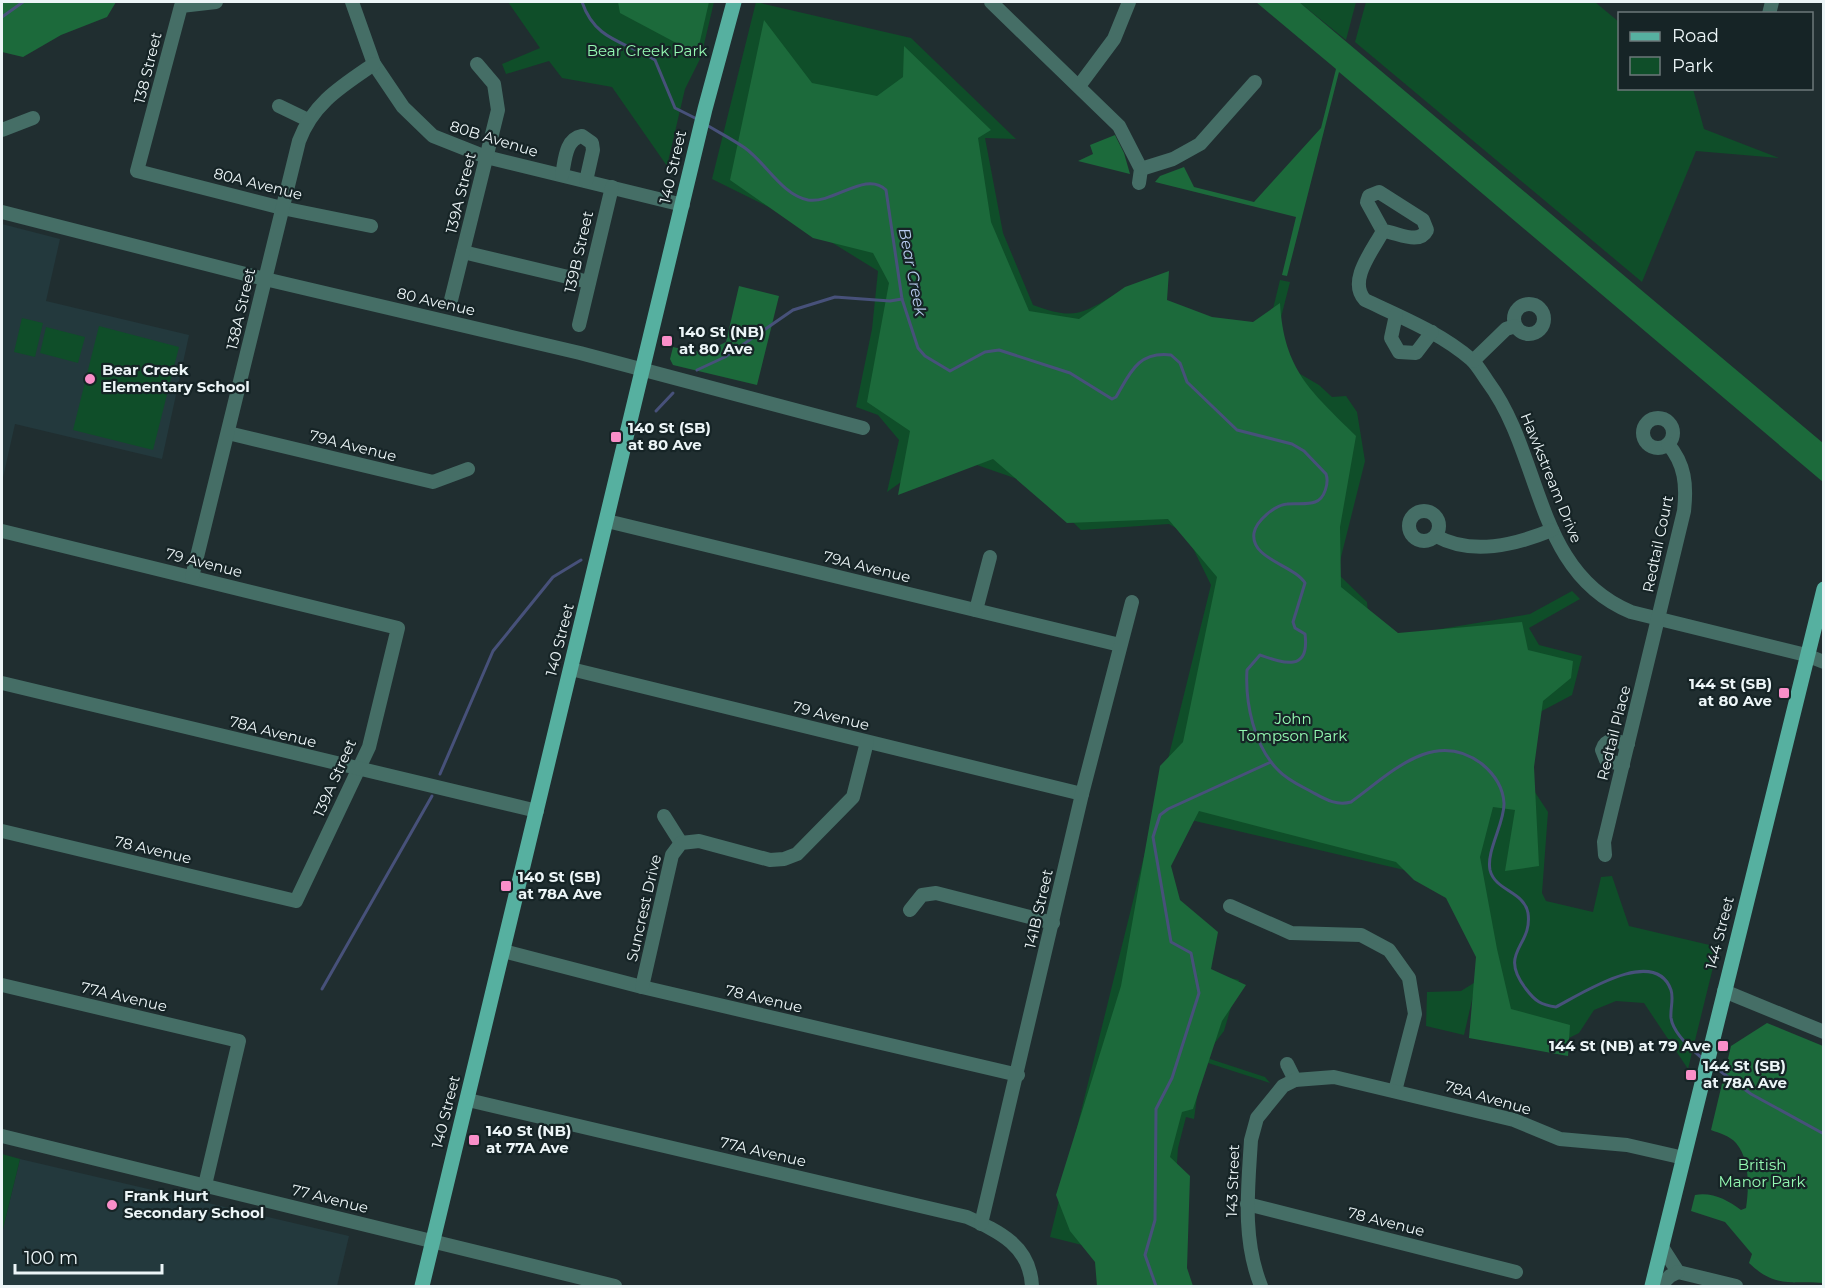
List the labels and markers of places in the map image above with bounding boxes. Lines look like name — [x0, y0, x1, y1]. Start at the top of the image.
place label: 140 St (NB) at 80 Ave — [679, 322, 764, 358]
marker: 140 St (NB) at 80 Ave — [660, 334, 674, 348]
place label: Bear Creek Elementary School — [102, 360, 250, 396]
marker: Bear Creek Elementary School — [83, 372, 97, 386]
place label: 140 St (SB) at 80 Ave — [628, 418, 711, 454]
marker: 140 St (SB) at 80 Ave — [609, 430, 623, 444]
place label: 144 St (SB) at 80 Ave — [1689, 674, 1772, 710]
marker: 144 St (SB) at 80 Ave — [1777, 686, 1791, 700]
place label: 140 St (SB) at 78A Ave — [518, 867, 602, 903]
marker: 140 St (SB) at 78A Ave — [499, 879, 513, 893]
place label: 144 St (NB) at 79 Ave — [1549, 1036, 1711, 1055]
marker: 144 St (NB) at 79 Ave — [1716, 1039, 1730, 1053]
place label: 144 St (SB) at 78A Ave — [1703, 1056, 1787, 1092]
marker: 144 St (SB) at 78A Ave — [1684, 1068, 1698, 1082]
place label: 140 St (NB) at 77A Ave — [486, 1121, 571, 1157]
marker: 140 St (NB) at 77A Ave — [467, 1133, 481, 1147]
place label: Frank Hurt Secondary School — [124, 1186, 264, 1222]
marker: Frank Hurt Secondary School — [105, 1198, 119, 1212]

